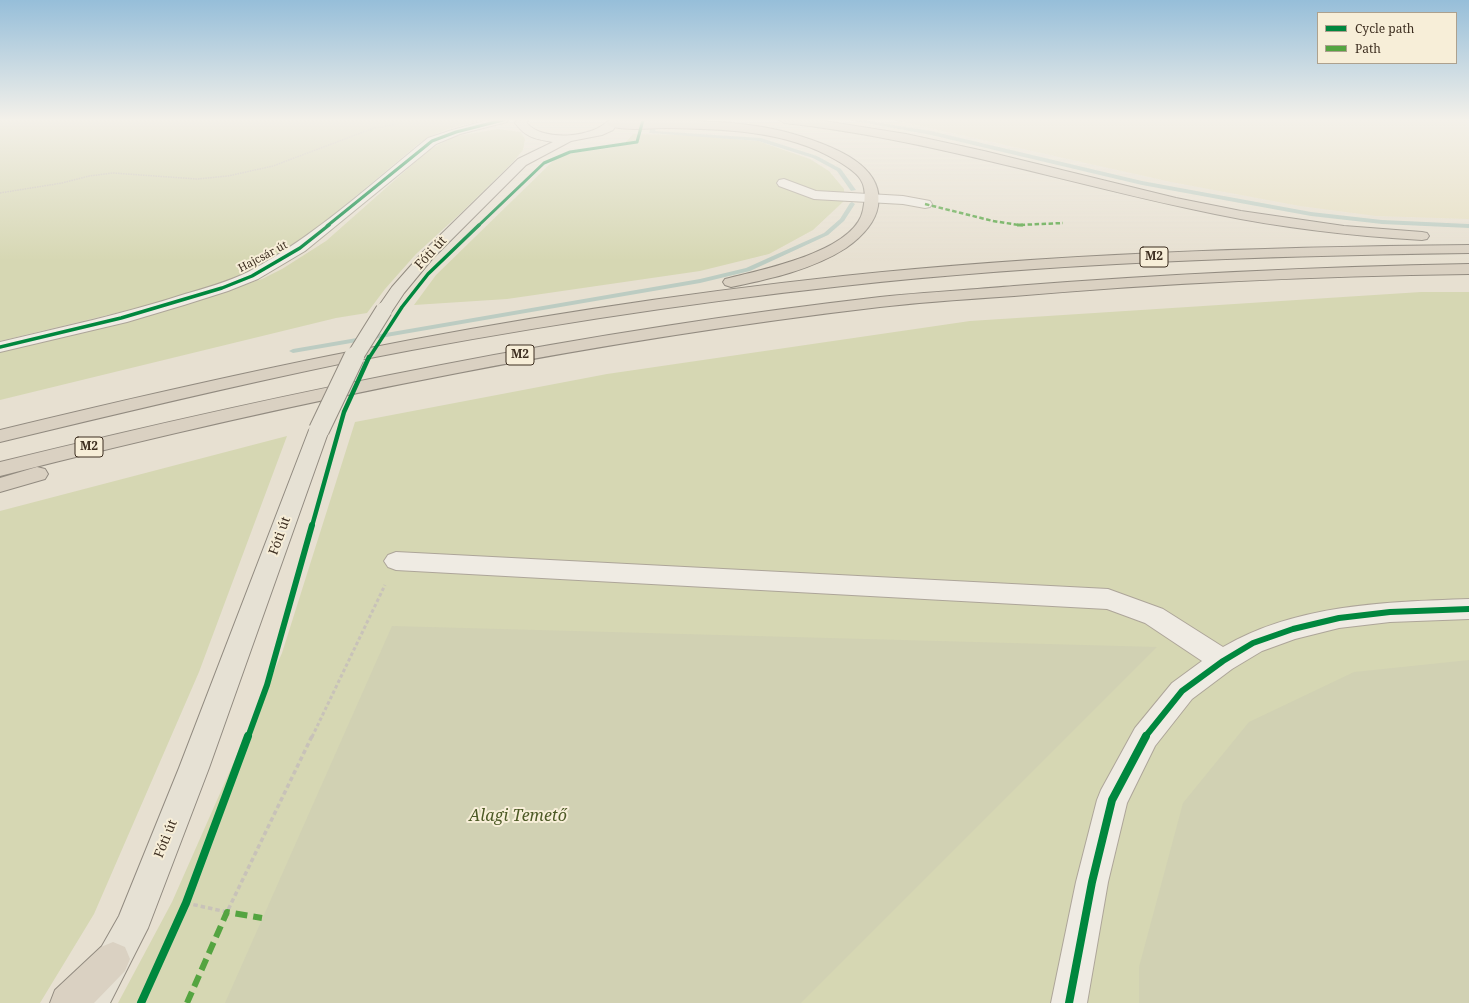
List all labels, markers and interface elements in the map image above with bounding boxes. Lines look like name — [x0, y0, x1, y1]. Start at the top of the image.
legend — [1317, 12, 1457, 64]
text: Cycle path — [1355, 20, 1414, 37]
text: Path — [1355, 40, 1381, 57]
street label: Fóti út — [412, 233, 450, 273]
street label: Hajcsár út — [236, 239, 290, 275]
road number: M2 — [1140, 247, 1168, 267]
road number: M2 — [506, 345, 534, 365]
road number: M2 — [75, 437, 103, 457]
street label: Fóti út — [266, 515, 294, 557]
park label: Alagi Temető — [469, 806, 567, 826]
street label: Fóti út — [151, 818, 181, 860]

